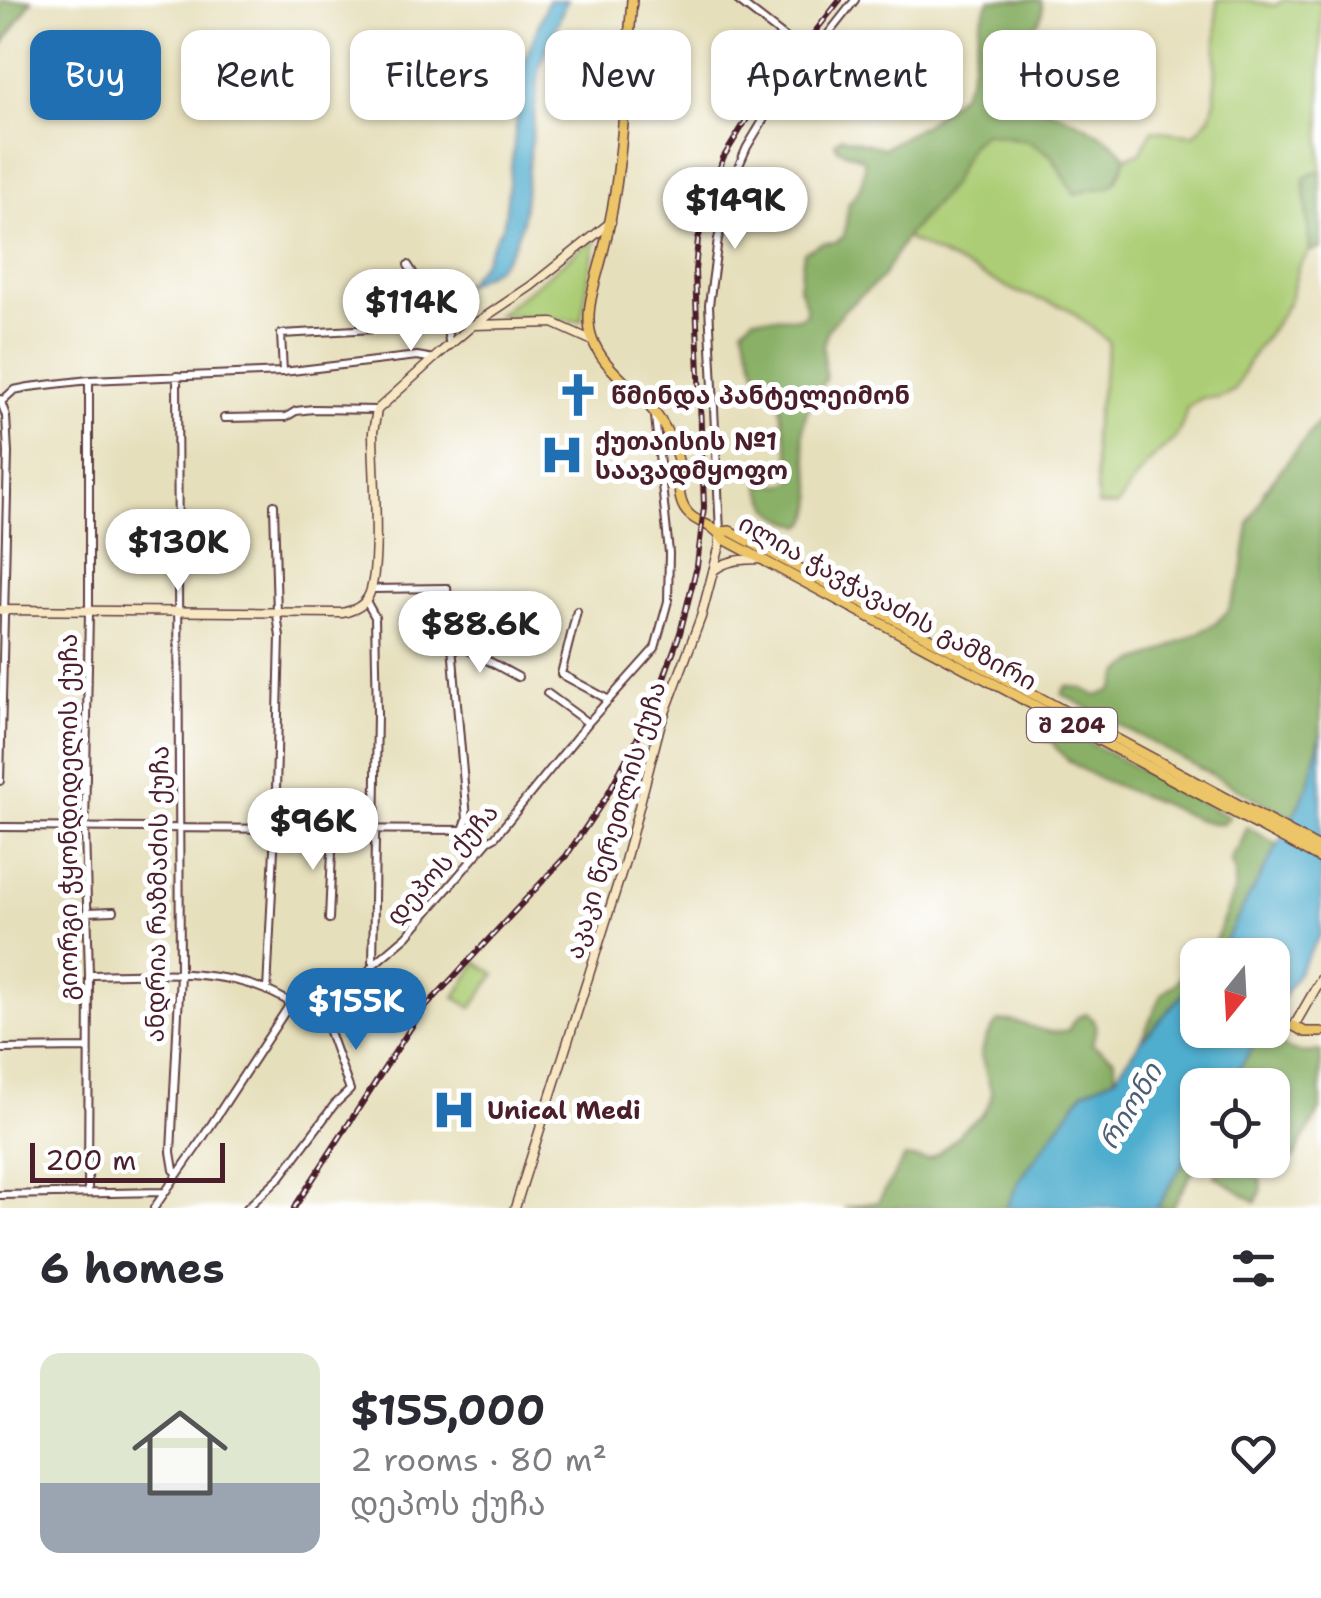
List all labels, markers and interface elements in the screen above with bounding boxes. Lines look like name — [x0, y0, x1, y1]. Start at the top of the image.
chip: Buy — [30, 30, 161, 120]
chip: Rent — [181, 30, 330, 120]
chip: Filters — [350, 30, 525, 120]
chip: New — [545, 30, 691, 120]
chip: Apartment — [711, 30, 963, 120]
chip: House — [983, 30, 1156, 120]
pin: $149K — [665, 167, 805, 252]
text: $149K — [685, 178, 785, 221]
pin: $114K — [341, 269, 481, 354]
text: $114K — [365, 280, 457, 323]
church icon: წმინდა პანტელეიმონ — [554, 371, 602, 419]
place label: წმინდა პანტელეიმონ — [611, 378, 910, 412]
place label: ქუთაისის №1 საავადმყოფო — [595, 424, 788, 487]
hospital icon: ქუთაისის №1 საავადმყოფო — [538, 431, 586, 479]
street label: ილია ჭავჭავაძის გამზირი — [733, 506, 1043, 698]
pin: $130K — [108, 509, 248, 594]
text: $130K — [127, 520, 229, 563]
pin: $88.6K — [399, 591, 561, 676]
text: $88.6K — [421, 602, 539, 645]
street label: გიორგი ჭყონდიდელის ქუჩა — [51, 633, 85, 1001]
street label: აკაკი წერეთლის ქუჩა — [557, 677, 673, 963]
road number: შ 204 — [1027, 708, 1117, 742]
street label: ანდრია რაზმაძის ქუჩა — [137, 745, 177, 1043]
pin: $96K — [254, 788, 372, 873]
street label: დეპოს ქუჩა — [378, 796, 506, 932]
text: $96K — [269, 799, 357, 842]
north arrow — [1180, 938, 1290, 1048]
map controls — [1180, 938, 1290, 1178]
pin: $155K — [286, 968, 426, 1053]
text: $155K — [308, 979, 404, 1022]
water label: რიონი — [1089, 1054, 1171, 1156]
button: locate — [1180, 1068, 1290, 1178]
hospital icon: Unical Medi — [430, 1086, 478, 1134]
place label: Unical Medi — [487, 1093, 641, 1127]
scale bar — [30, 1138, 225, 1182]
text: 200 m — [45, 1141, 136, 1179]
text: 6 homes — [40, 1240, 225, 1296]
icon: filters — [1226, 1241, 1281, 1296]
text: $155,000 — [350, 1382, 545, 1438]
icon: home — [120, 1393, 240, 1513]
icon: heart — [1226, 1426, 1281, 1481]
text: 2 rooms · 80 m² — [350, 1438, 607, 1481]
text: დეპოს ქუჩა — [350, 1482, 546, 1525]

